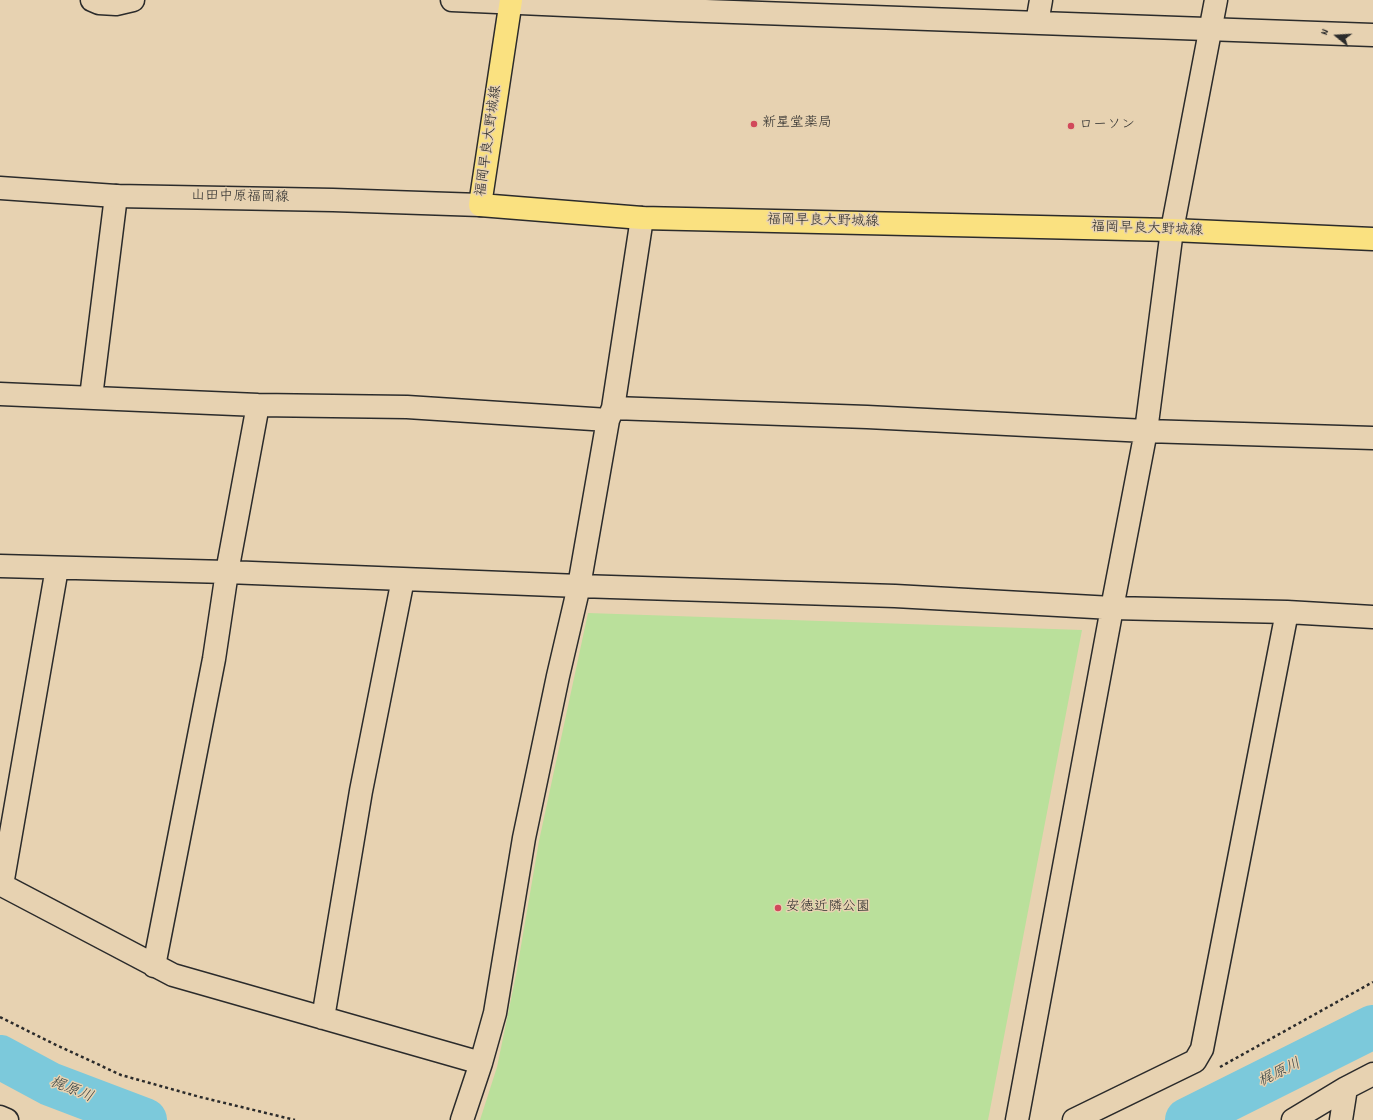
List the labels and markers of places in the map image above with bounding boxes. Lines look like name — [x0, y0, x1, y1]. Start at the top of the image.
place label: 新星堂薬局 — [762, 116, 832, 132]
place label: ローソン — [1079, 118, 1135, 134]
marker: 新星堂薬局 — [749, 119, 759, 129]
marker: ローソン — [1066, 121, 1076, 131]
place label: 安徳近隣公園 — [786, 900, 870, 916]
marker: 安徳近隣公園 — [773, 903, 783, 913]

